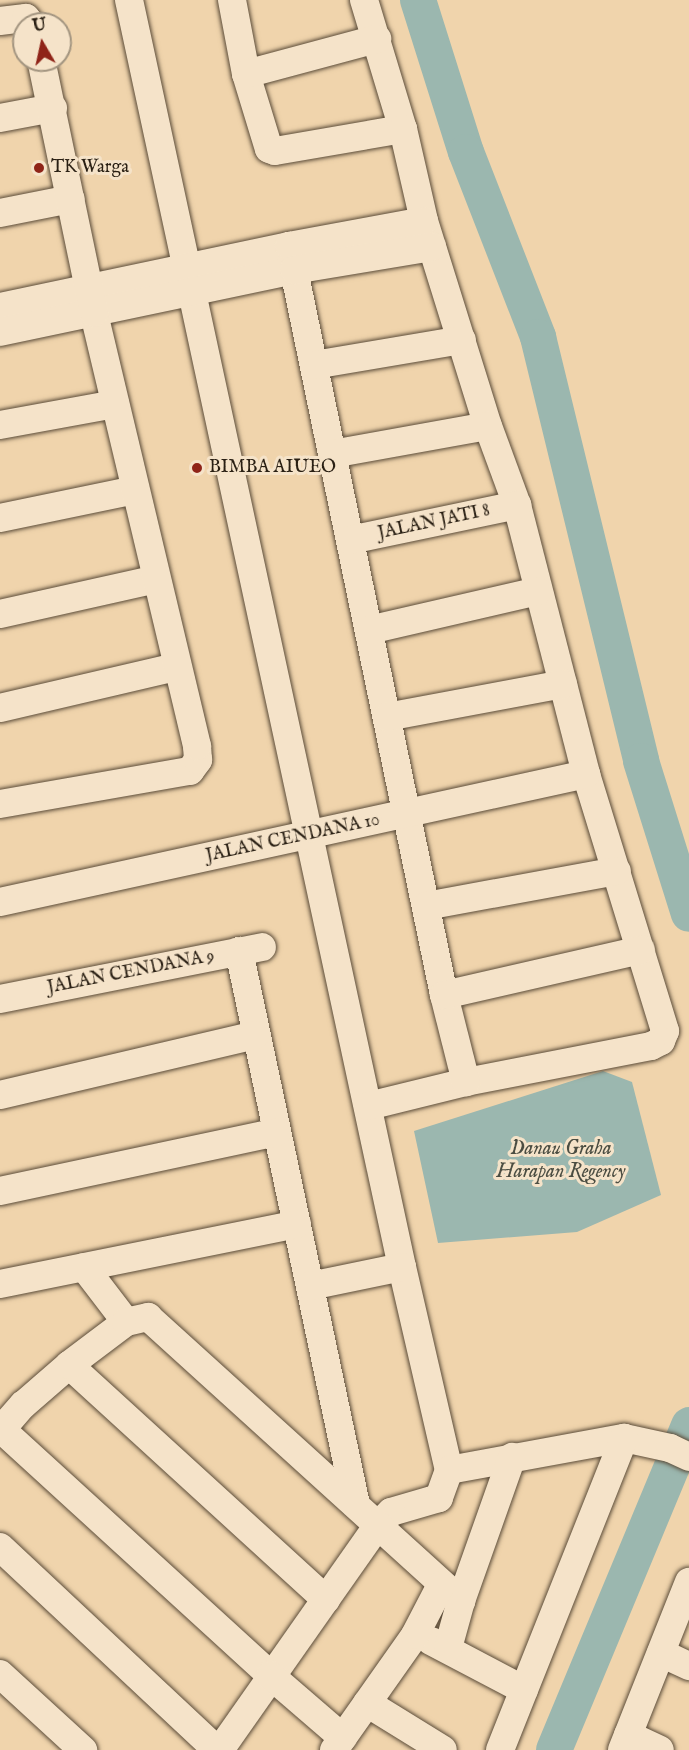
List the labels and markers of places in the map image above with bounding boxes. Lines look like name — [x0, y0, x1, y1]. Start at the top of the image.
place label: TK Warga — [51, 157, 129, 179]
marker: TK Warga — [32, 161, 46, 175]
place label: BIMBA AIUEO — [209, 457, 336, 479]
marker: BIMBA AIUEO — [190, 461, 204, 475]

